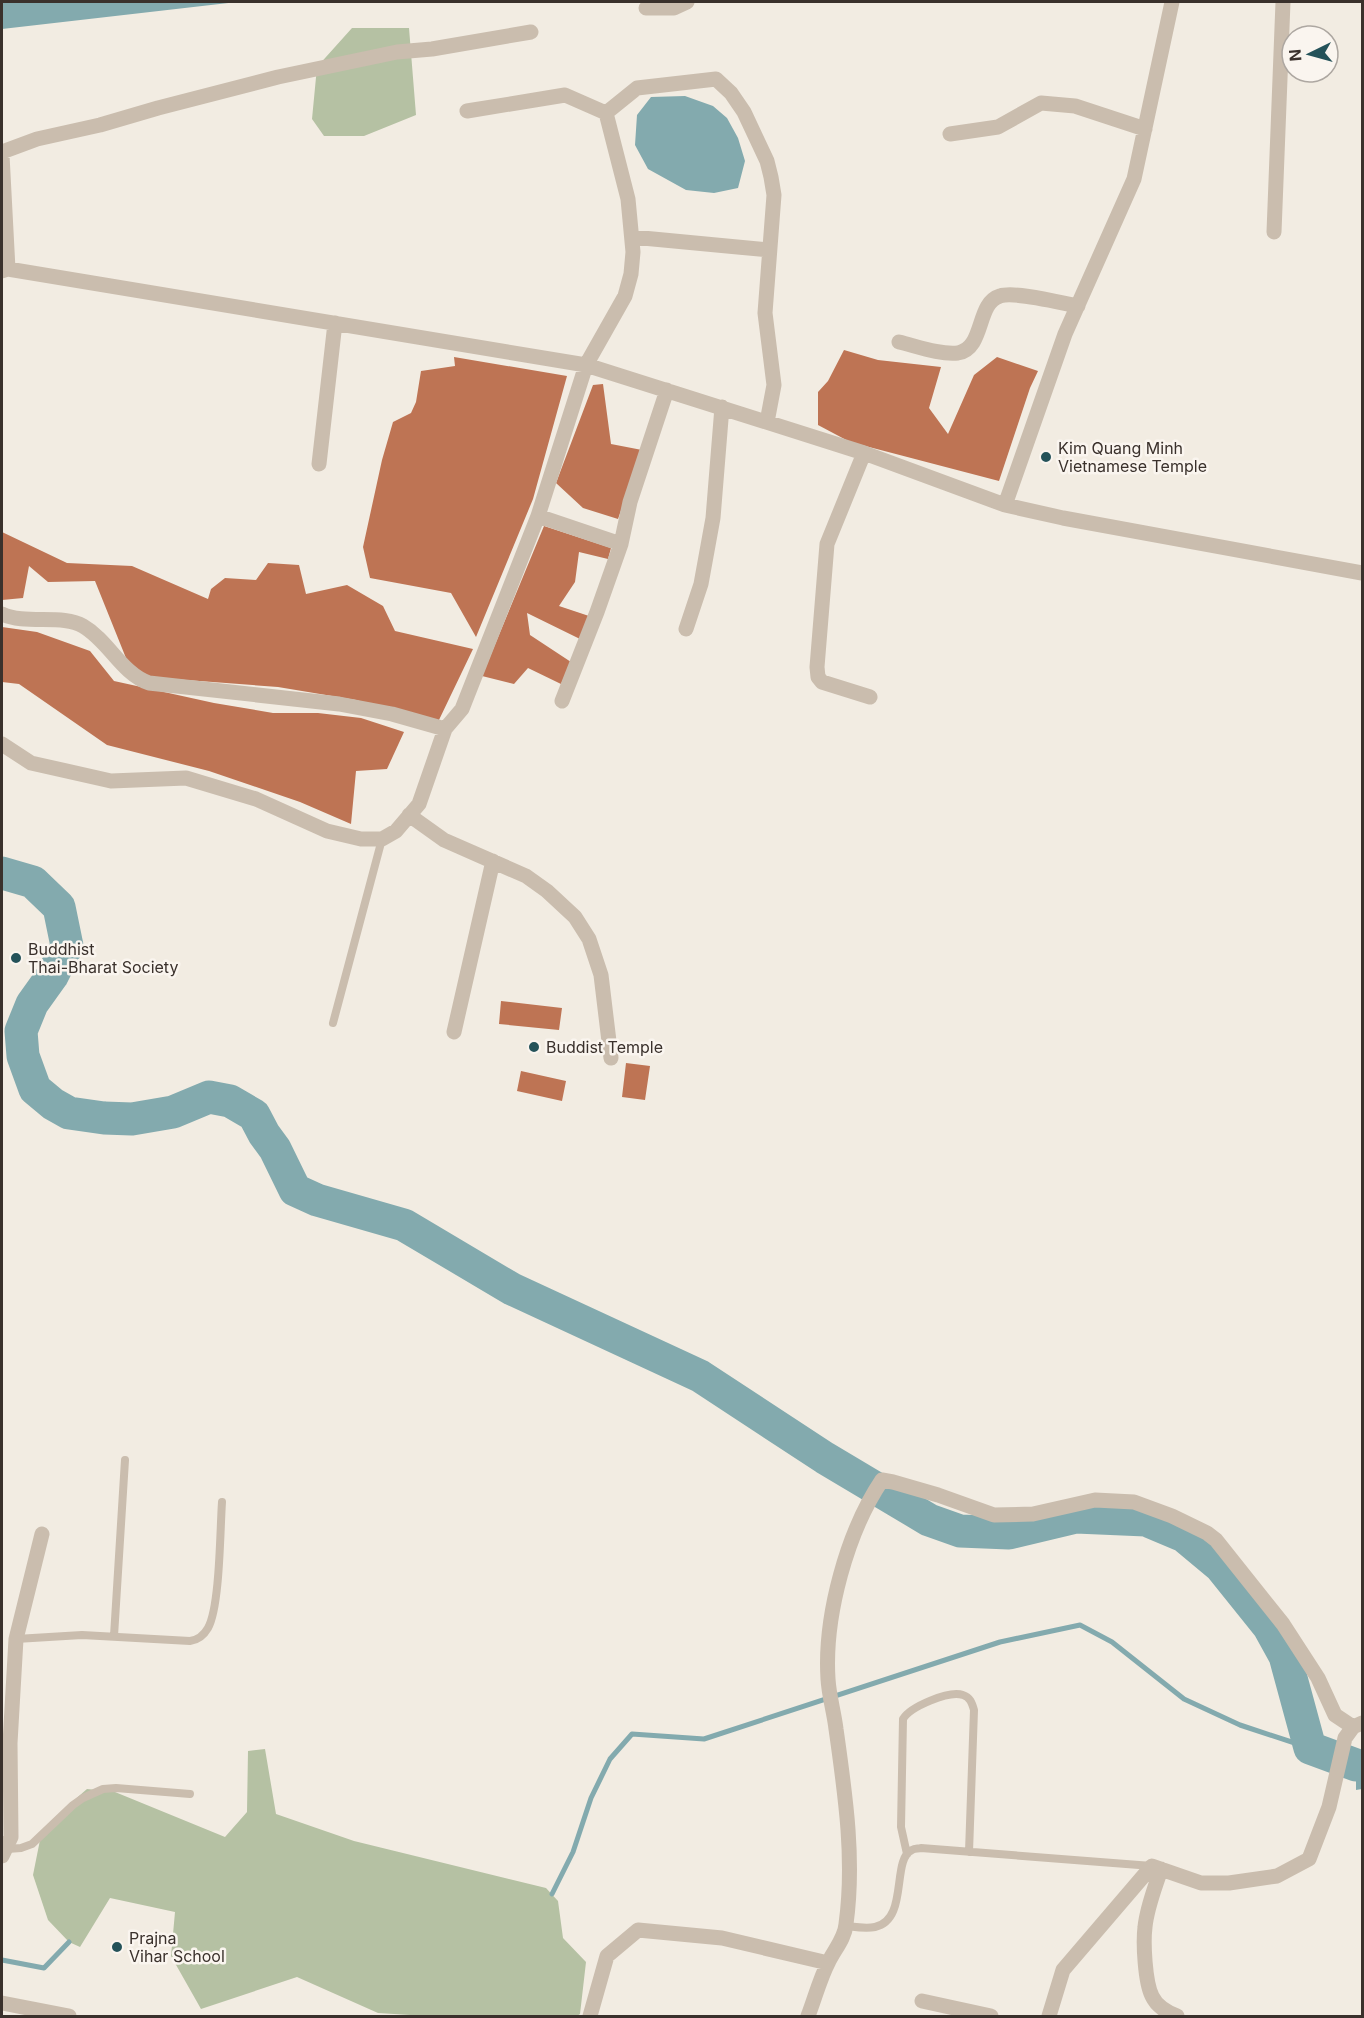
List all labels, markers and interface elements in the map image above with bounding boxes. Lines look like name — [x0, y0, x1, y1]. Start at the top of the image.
north arrow — [1280, 24, 1340, 84]
text: N — [1285, 48, 1306, 62]
place label: Kim Quang Minh Vietnamese Temple — [1058, 438, 1207, 476]
marker: Kim Quang Minh Vietnamese Temple — [1039, 450, 1053, 464]
place label: Buddhist Thai-Bharat Society — [28, 939, 178, 977]
marker: Buddhist Thai-Bharat Society — [9, 951, 23, 965]
place label: Buddist Temple — [546, 1037, 663, 1057]
marker: Buddist Temple — [527, 1040, 541, 1054]
place label: Prajna Vihar School — [129, 1928, 225, 1966]
marker: Prajna Vihar School — [110, 1940, 124, 1954]

